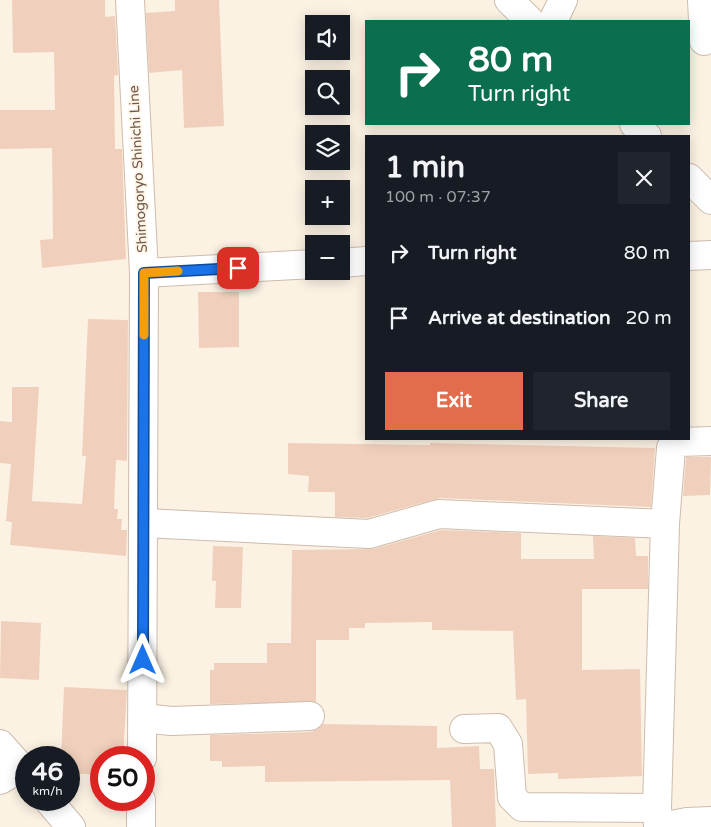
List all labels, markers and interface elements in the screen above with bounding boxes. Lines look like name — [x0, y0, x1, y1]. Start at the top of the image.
map controls — [305, 15, 350, 280]
button: sound — [305, 15, 350, 60]
text: 80 m — [468, 39, 553, 81]
icon: right — [385, 40, 450, 105]
button: search — [305, 70, 350, 115]
text: Turn right — [468, 81, 570, 107]
street label: Shimogoryo Shinichi Line — [125, 85, 151, 253]
button: layers — [305, 125, 350, 170]
text: 1 min — [385, 149, 465, 186]
button: close — [618, 152, 670, 204]
button: + — [305, 180, 350, 225]
text: 100 m · 07:37 — [385, 187, 491, 207]
button: − — [305, 235, 350, 280]
icon: right — [385, 239, 413, 267]
text: Turn right — [428, 242, 516, 264]
text: 80 m — [624, 242, 670, 264]
pin — [217, 247, 259, 289]
icon: arrive — [224, 254, 252, 282]
icon: arrive — [385, 304, 413, 332]
text: Arrive at destination — [428, 307, 611, 329]
text: 20 m — [626, 307, 672, 329]
button: Exit — [385, 372, 523, 430]
button: Share — [533, 372, 670, 430]
position arrow — [116, 633, 168, 685]
speed limit sign: 50 — [90, 746, 155, 811]
text: 46 — [32, 757, 63, 787]
text: km/h — [32, 784, 63, 798]

